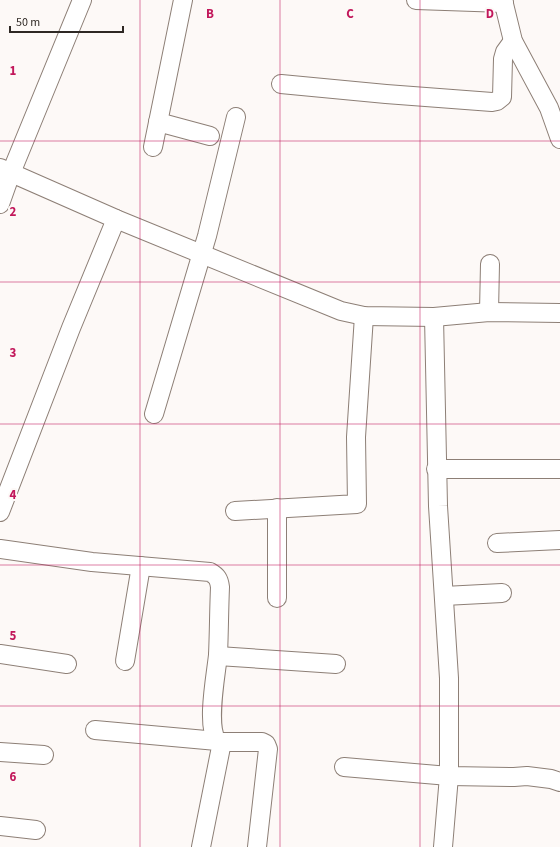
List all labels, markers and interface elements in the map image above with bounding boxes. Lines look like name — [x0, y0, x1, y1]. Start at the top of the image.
text: B — [206, 5, 214, 23]
text: C — [346, 5, 354, 23]
text: D — [486, 5, 494, 23]
scale bar — [10, 8, 123, 34]
text: 50 m — [16, 14, 40, 31]
text: 1 — [10, 62, 17, 80]
text: 2 — [10, 203, 17, 221]
text: 3 — [10, 344, 17, 362]
text: 4 — [10, 486, 17, 504]
text: 5 — [10, 627, 17, 645]
text: 6 — [10, 768, 17, 786]

